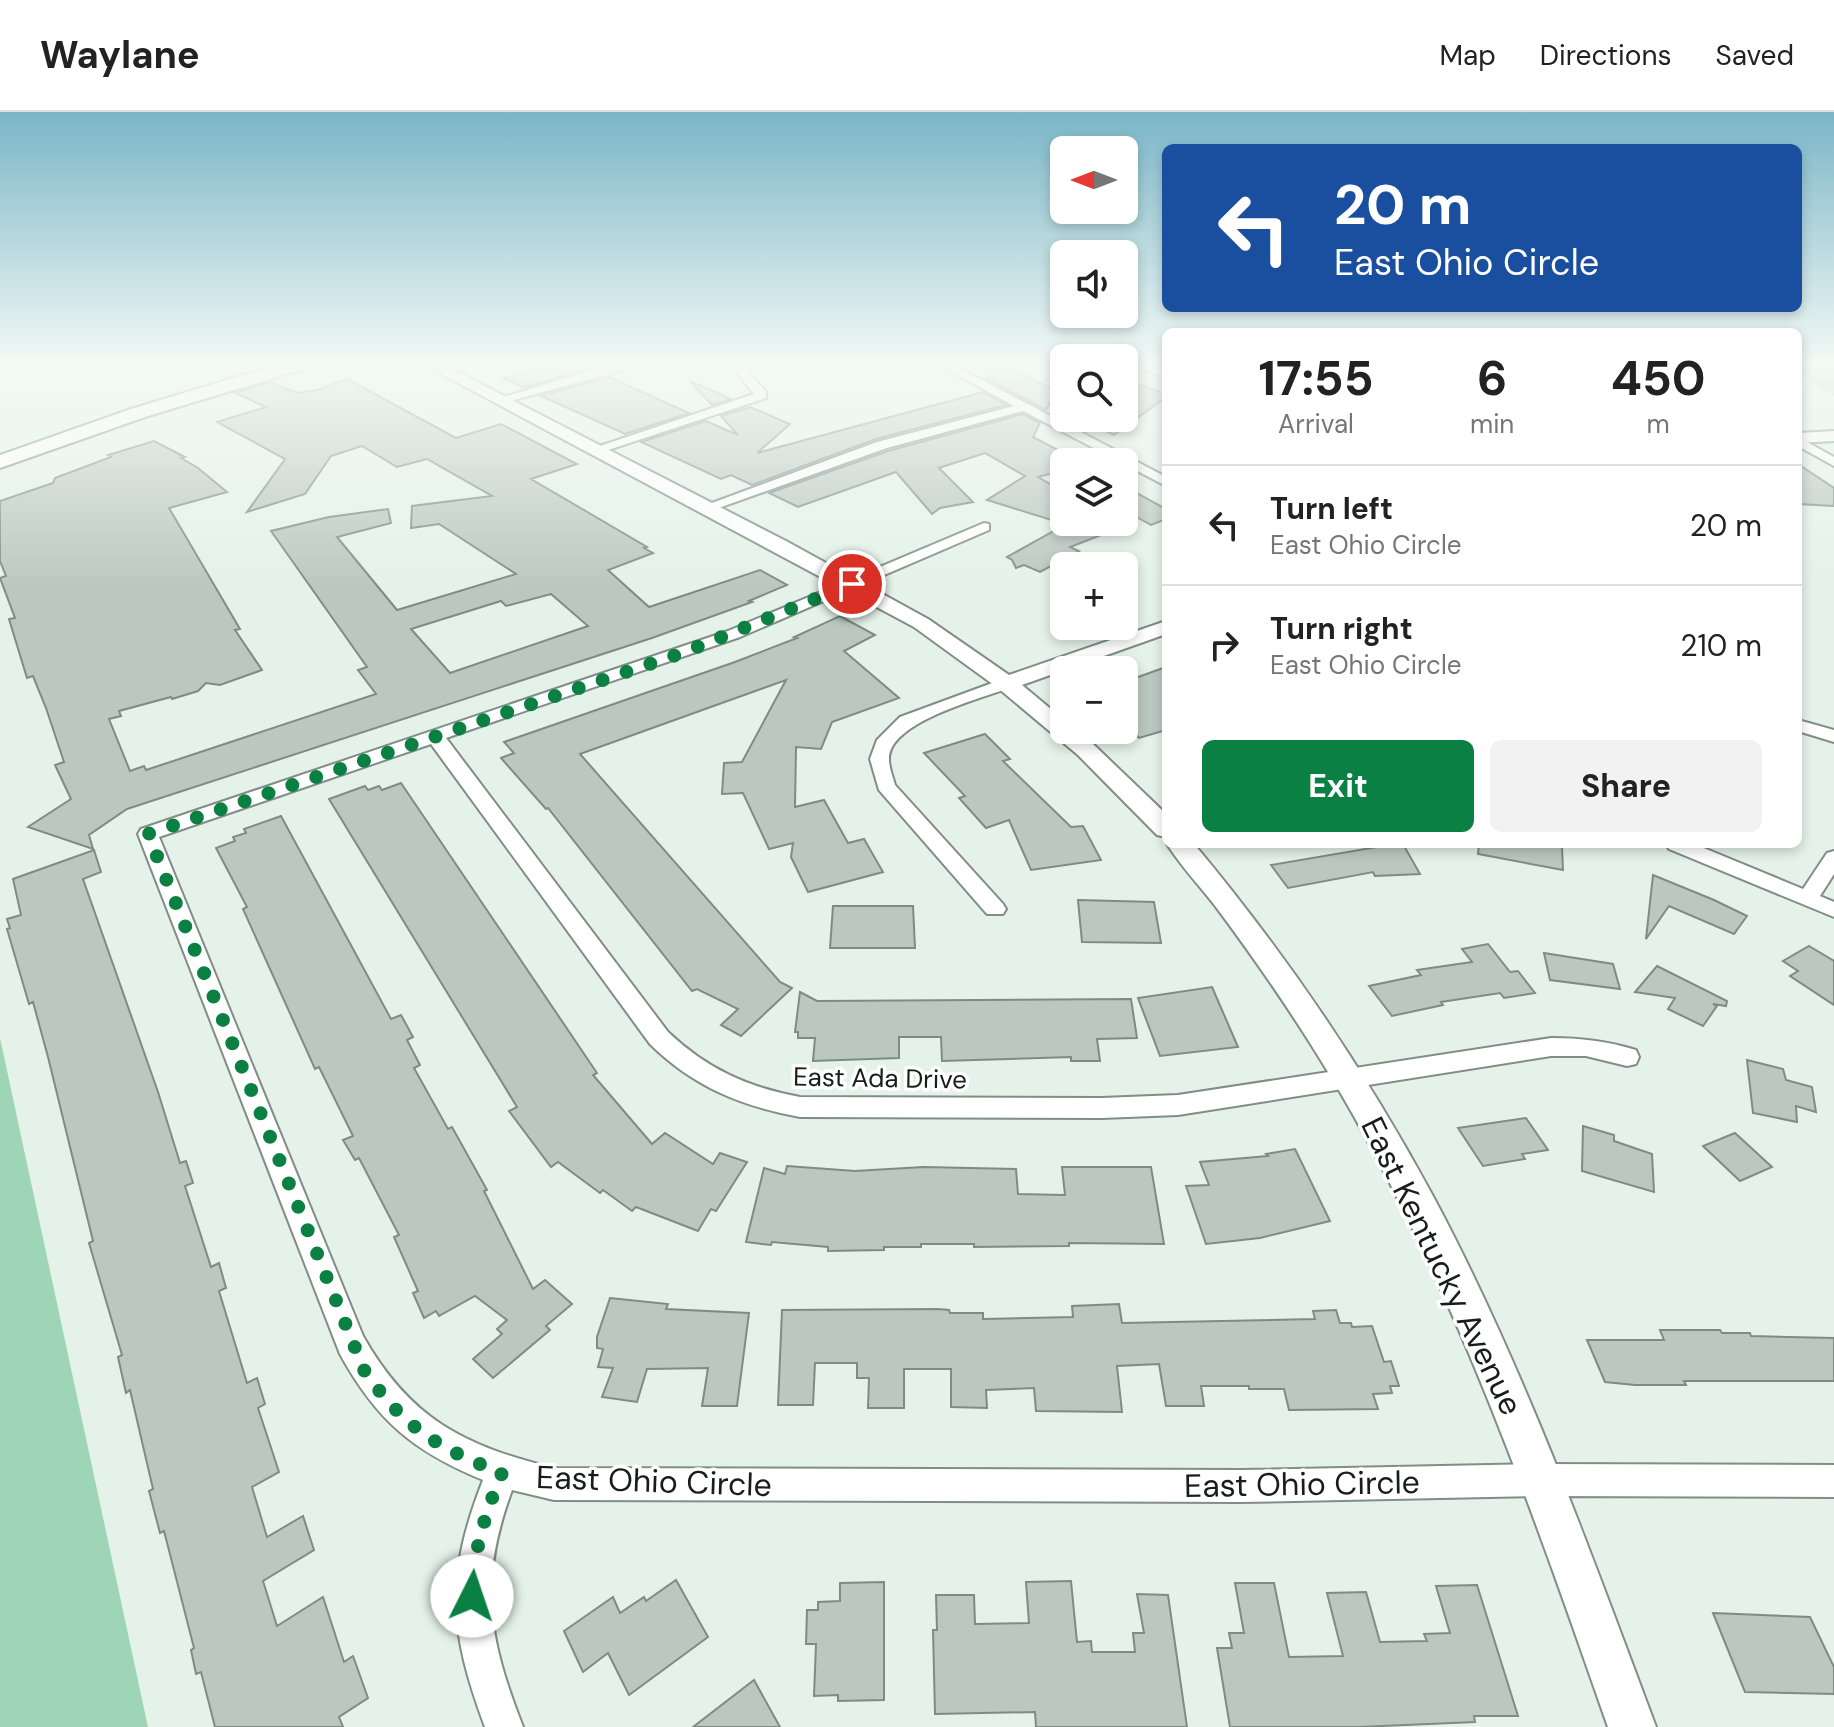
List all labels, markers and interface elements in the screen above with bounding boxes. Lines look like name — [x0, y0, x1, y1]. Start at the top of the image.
text: Waylane — [40, 30, 200, 80]
text: Map — [1439, 37, 1496, 74]
text: Directions — [1540, 37, 1672, 74]
text: Saved — [1716, 37, 1794, 74]
north arrow — [1050, 136, 1138, 224]
map controls — [1050, 136, 1138, 744]
text: 20 m — [1334, 168, 1471, 241]
icon: left — [1202, 176, 1306, 280]
text: East Ohio Circle — [1334, 239, 1599, 286]
button: sound — [1050, 240, 1138, 328]
button: search — [1050, 344, 1138, 432]
text: 17:55 — [1258, 347, 1374, 410]
text: 6 — [1477, 347, 1507, 410]
text: 450 — [1611, 347, 1706, 410]
text: Arrival — [1278, 407, 1354, 441]
text: min — [1470, 407, 1514, 441]
text: m — [1647, 407, 1670, 441]
button: layers — [1050, 448, 1138, 536]
text: Turn left — [1270, 489, 1393, 528]
icon: left — [1202, 503, 1246, 547]
text: 20 m — [1690, 506, 1762, 545]
text: East Ohio Circle — [1270, 528, 1462, 562]
pin — [818, 550, 886, 618]
button: + — [1050, 552, 1138, 640]
icon: arrive — [830, 562, 874, 606]
text: Turn right — [1270, 609, 1413, 648]
icon: right — [1202, 623, 1246, 667]
text: 210 m — [1680, 626, 1762, 665]
text: East Ohio Circle — [1270, 648, 1462, 682]
button: − — [1050, 656, 1138, 744]
button: Exit — [1202, 740, 1474, 832]
button: Share — [1490, 740, 1762, 832]
street label: East Ada Drive — [793, 1059, 967, 1097]
street label: East Kentucky Avenue — [1352, 1110, 1532, 1422]
street label: East Ohio Circle — [535, 1456, 773, 1506]
street label: East Ohio Circle — [1184, 1461, 1420, 1507]
position arrow — [430, 1554, 514, 1638]

